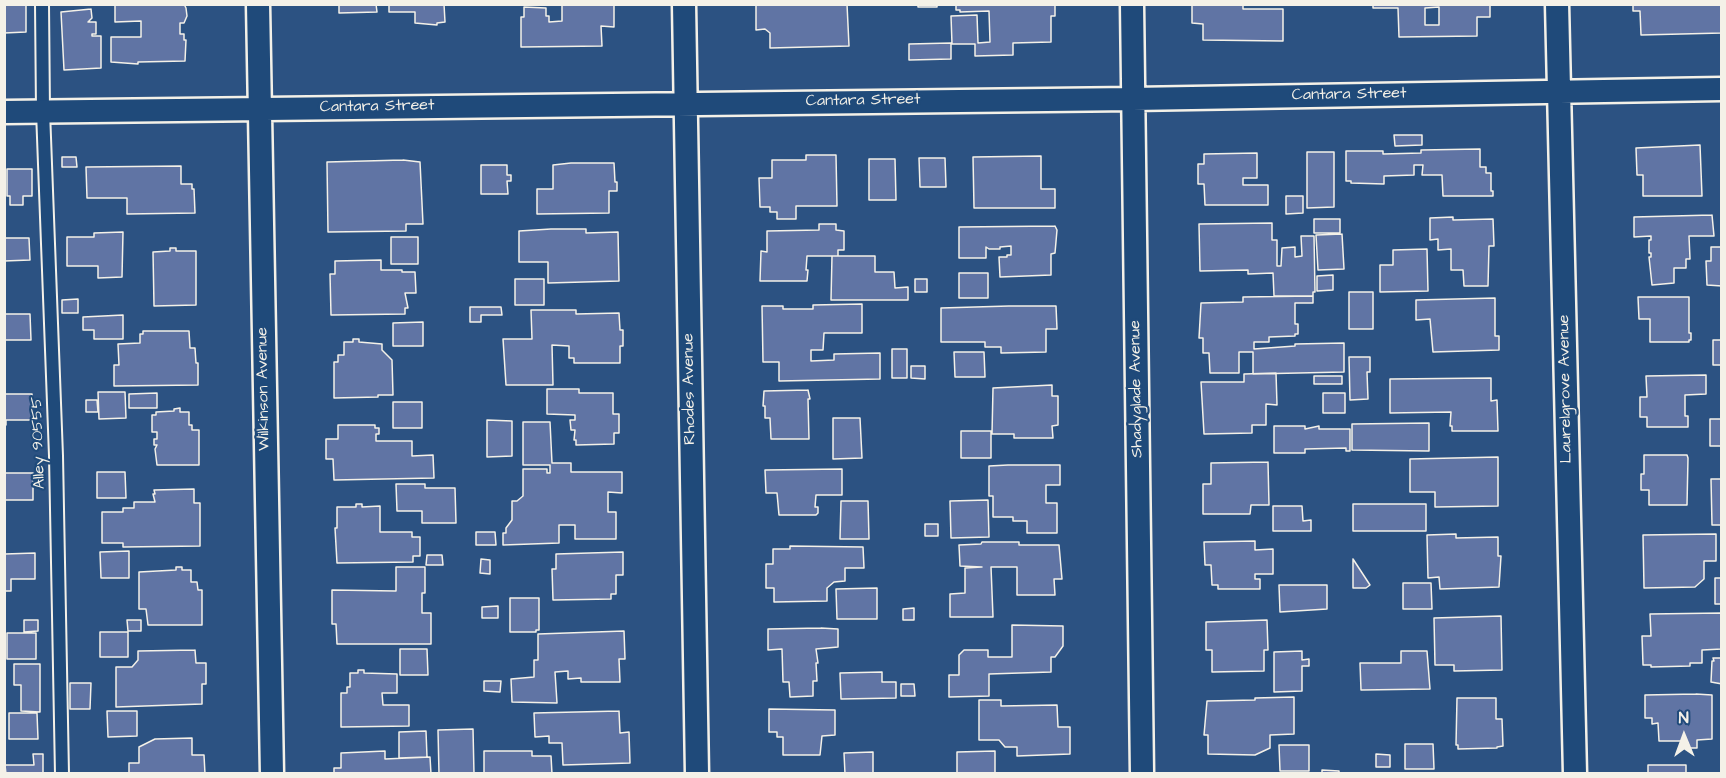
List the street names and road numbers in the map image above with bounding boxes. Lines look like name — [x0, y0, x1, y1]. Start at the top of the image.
street label: Cantara Street — [1291, 84, 1407, 106]
street label: Cantara Street — [805, 90, 921, 112]
street label: Cantara Street — [319, 96, 435, 118]
street label: Laurelgrove Avenue — [1555, 314, 1577, 464]
street label: Shadyglade Avenue — [1126, 320, 1148, 458]
street label: Wilkinson Avenue — [253, 327, 275, 451]
street label: Rhodes Avenue — [679, 333, 701, 445]
street label: Alley 90555 — [28, 397, 50, 489]

